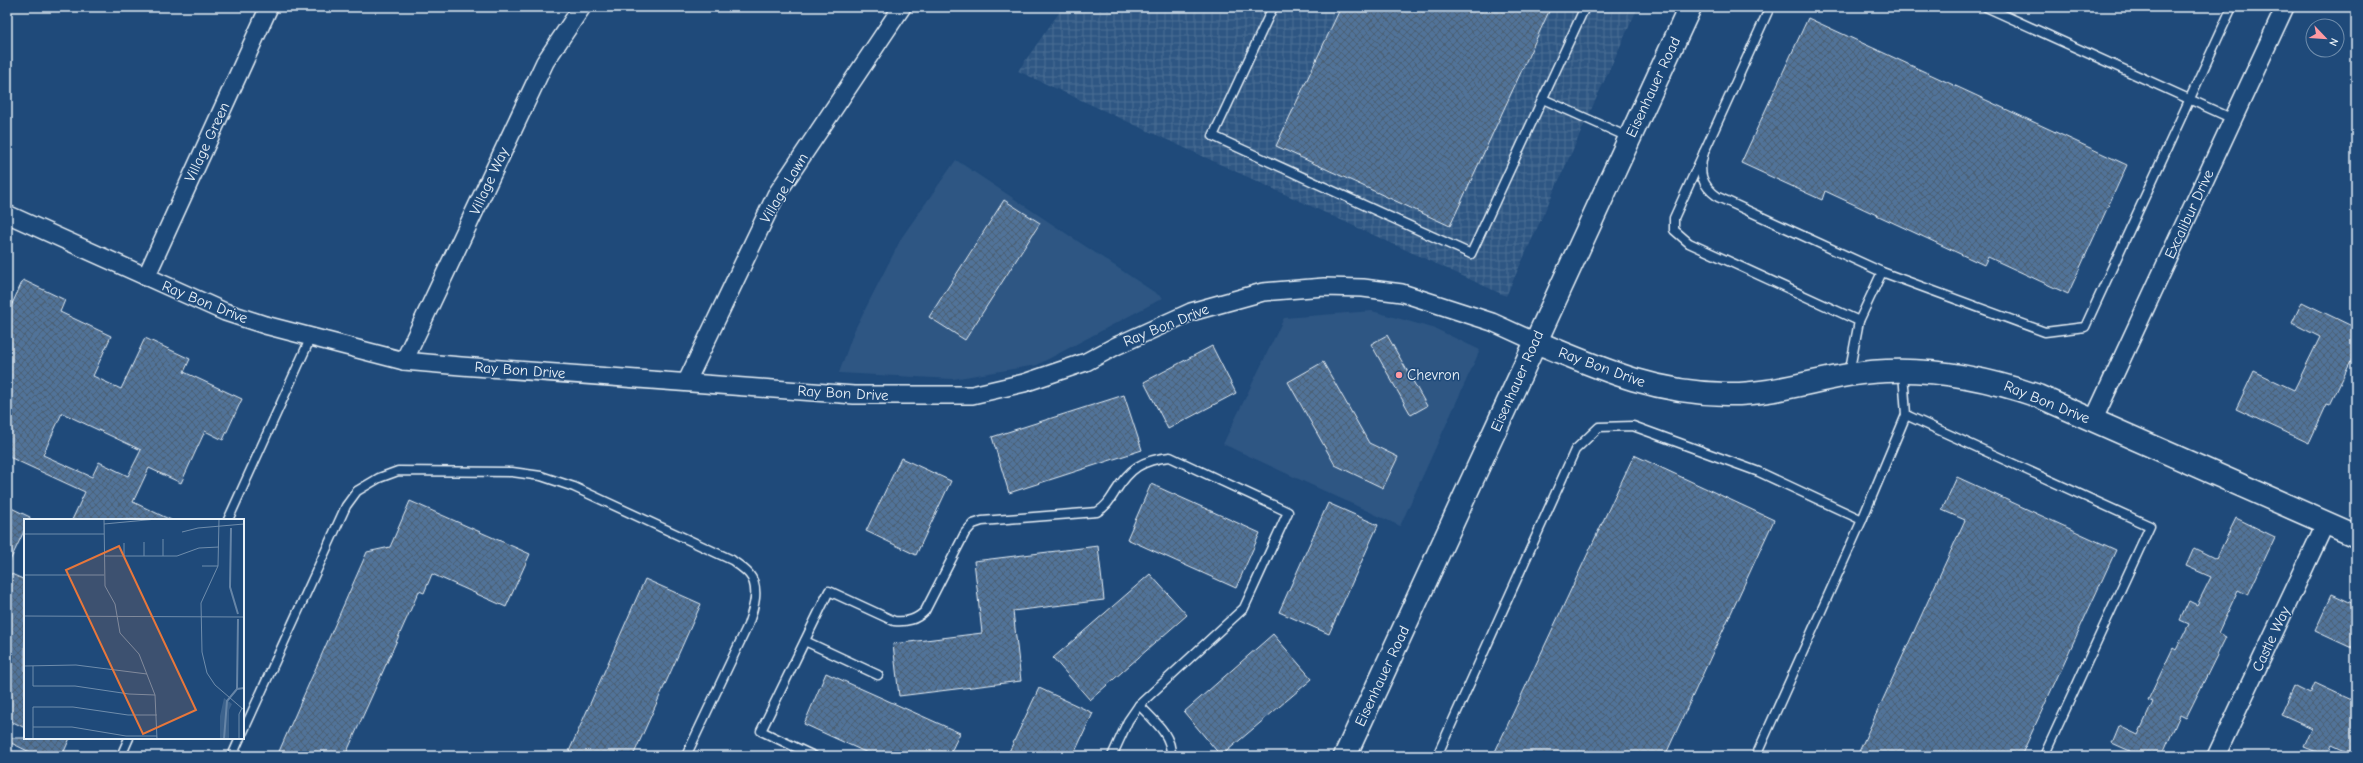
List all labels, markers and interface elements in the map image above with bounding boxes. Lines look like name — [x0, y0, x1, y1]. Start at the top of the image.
north arrow — [2305, 18, 2345, 58]
street label: Eisenhauer Road — [1622, 34, 1684, 140]
text: N — [2326, 36, 2341, 48]
street label: Village Green — [181, 99, 233, 185]
street label: Village Way — [465, 144, 513, 218]
street label: Village Lawn — [756, 150, 812, 226]
street label: Excalibur Drive — [2160, 166, 2218, 261]
street label: Ray Bon Drive — [159, 277, 251, 328]
street label: Ray Bon Drive — [1120, 299, 1212, 350]
street label: Eisenhauer Road — [1487, 328, 1547, 434]
street label: Ray Bon Drive — [1556, 343, 1648, 391]
street label: Ray Bon Drive — [474, 358, 567, 382]
place label: Chevron — [1407, 366, 1460, 384]
marker: Chevron — [1394, 370, 1404, 380]
street label: Ray Bon Drive — [2001, 377, 2093, 428]
street label: Ray Bon Drive — [797, 382, 889, 404]
inset map — [24, 519, 244, 739]
street label: Castle Way — [2248, 603, 2294, 674]
street label: Eisenhauer Road — [1351, 623, 1413, 729]

